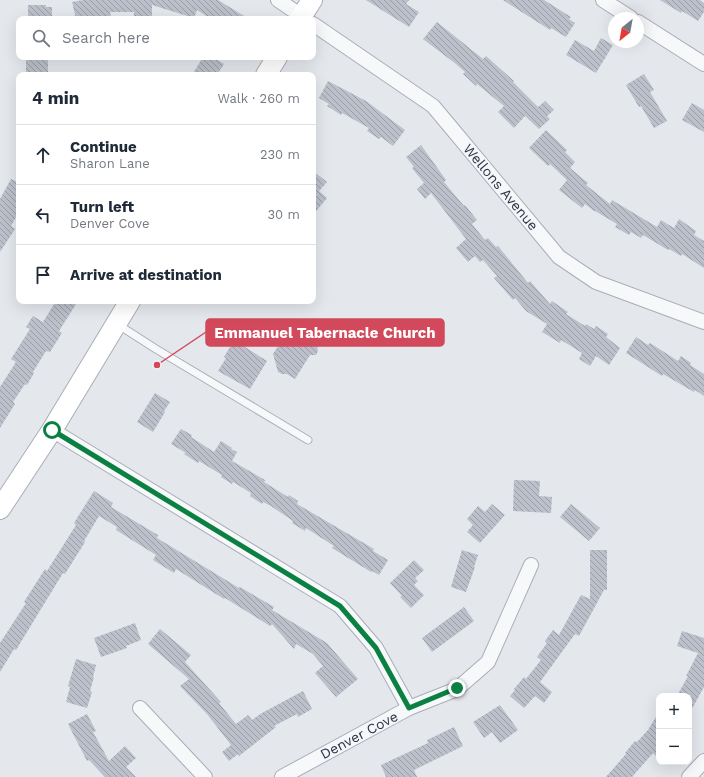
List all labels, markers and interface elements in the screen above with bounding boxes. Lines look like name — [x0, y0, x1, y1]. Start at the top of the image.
north arrow — [608, 12, 644, 48]
search box — [16, 16, 316, 60]
icon: search — [30, 27, 52, 49]
text: Search here — [62, 29, 150, 47]
text: 4 min — [32, 88, 79, 108]
text: Walk · 260 m — [217, 91, 300, 106]
text: Continue — [70, 138, 137, 156]
street label: Wellons Avenue — [460, 141, 542, 233]
icon: ahead — [32, 144, 54, 166]
text: 230 m — [260, 147, 300, 162]
text: Sharon Lane — [70, 156, 150, 171]
text: Turn left — [70, 198, 134, 216]
icon: left — [32, 204, 54, 226]
text: 30 m — [268, 207, 300, 222]
text: Denver Cove — [70, 216, 149, 231]
icon: arrive — [32, 264, 54, 286]
text: Arrive at destination — [70, 266, 222, 284]
callout: Emmanuel Tabernacle Church — [206, 319, 444, 346]
text: Emmanuel Tabernacle Church — [214, 324, 436, 342]
route start — [43, 421, 61, 439]
route end — [448, 679, 466, 697]
map controls — [656, 693, 692, 765]
button: + — [656, 693, 692, 729]
street label: Denver Cove — [317, 708, 401, 762]
button: − — [656, 729, 692, 765]

